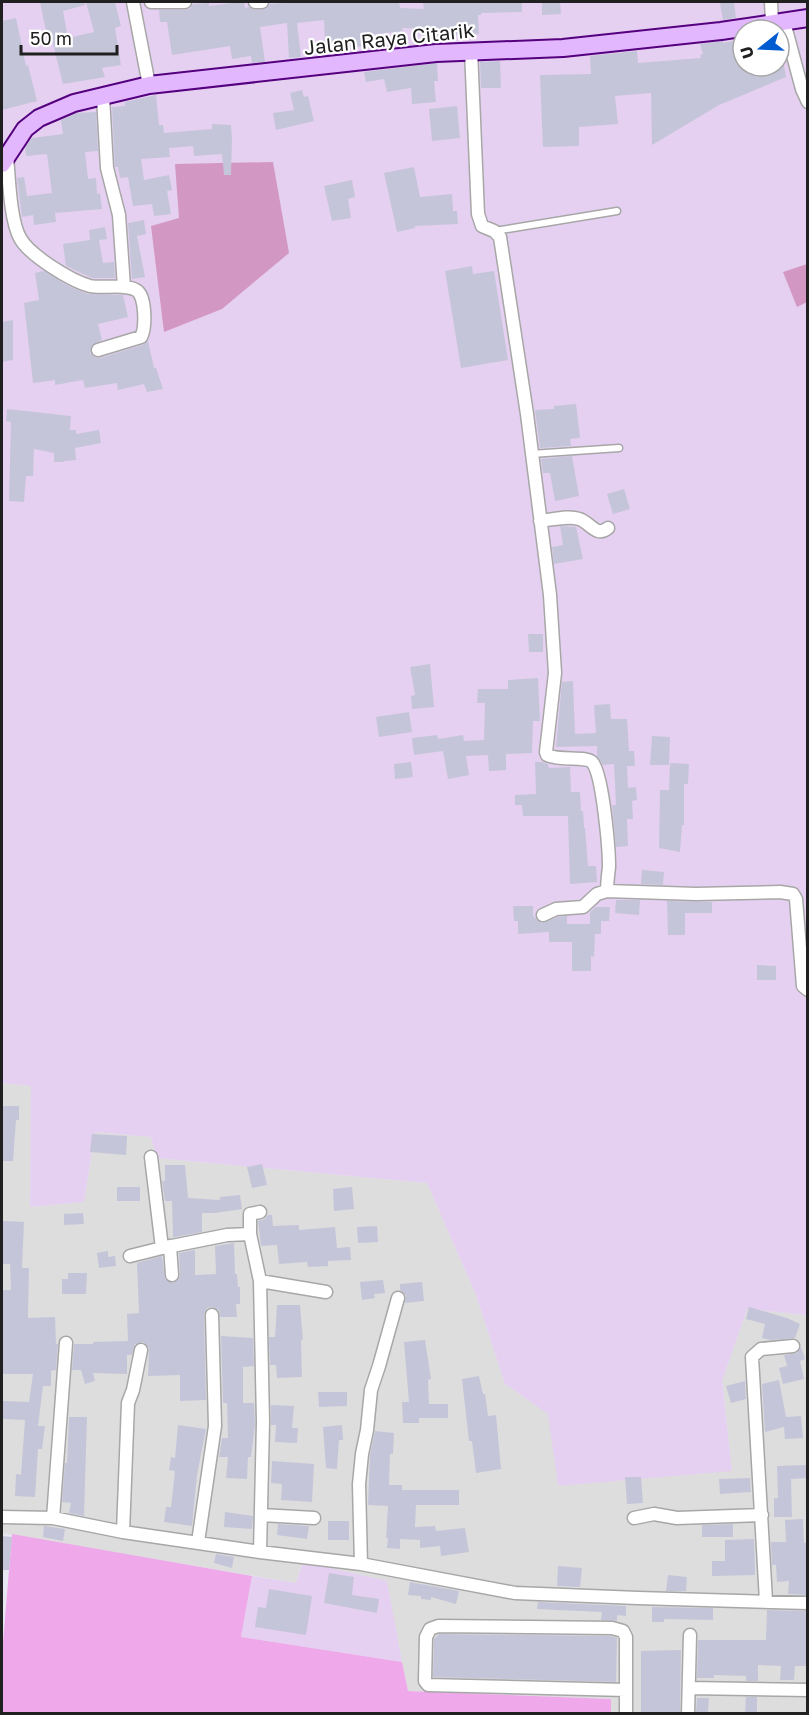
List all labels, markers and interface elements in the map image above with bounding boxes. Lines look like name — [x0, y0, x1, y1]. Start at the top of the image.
street label: Jalan Raya Citarik — [303, 17, 475, 59]
scale bar — [21, 18, 117, 56]
north arrow — [731, 18, 791, 78]
text: 50 m — [30, 27, 72, 49]
text: U — [735, 44, 758, 61]

